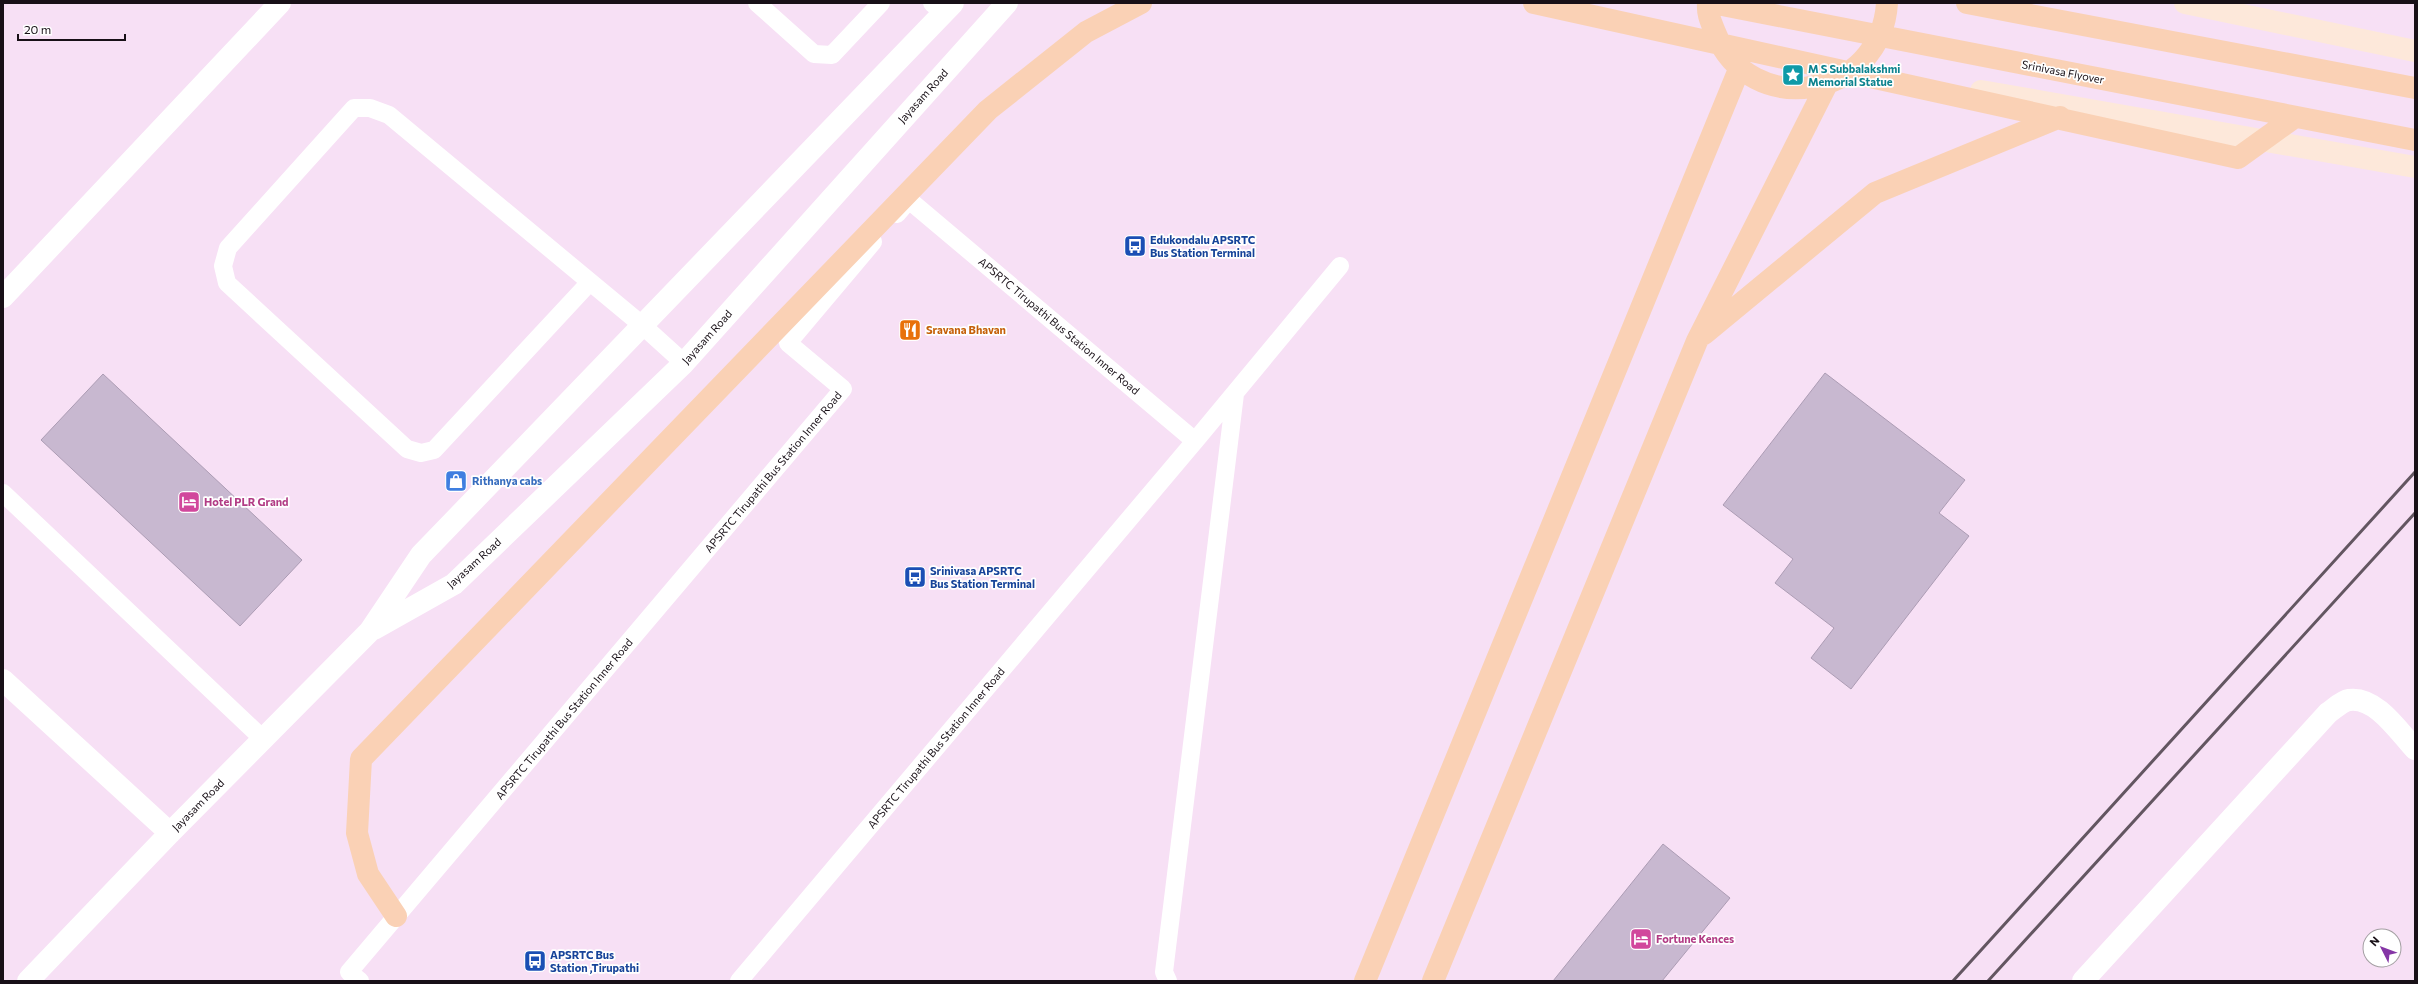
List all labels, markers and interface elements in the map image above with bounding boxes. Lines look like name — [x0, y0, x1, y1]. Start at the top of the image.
scale bar — [18, 16, 125, 42]
text: 20 m — [24, 22, 51, 36]
street label: Srinivasa Flyover — [2021, 57, 2106, 86]
place icon: M S Subbalakshmi Memorial Statue — [1780, 62, 1806, 88]
place label: M S Subbalakshmi Memorial Statue — [1808, 62, 1900, 88]
street label: Jayasam Road — [895, 66, 951, 126]
bus stop icon: Edukondalu APSRTC Bus Station Terminal — [1122, 233, 1148, 259]
place label: Edukondalu APSRTC Bus Station Terminal — [1150, 233, 1256, 259]
street label: APSRTC Tirupathi Bus Station Inner Road — [976, 254, 1142, 397]
street label: Jayasam Road — [679, 307, 735, 367]
restaurant icon: Sravana Bhavan — [897, 317, 923, 343]
place label: Sravana Bhavan — [926, 323, 1006, 336]
street label: APSRTC Tirupathi Bus Station Inner Road — [701, 389, 844, 555]
shop icon: Rithanya cabs — [443, 468, 469, 494]
place label: Rithanya cabs — [472, 474, 542, 487]
hotel icon: Hotel PLR Grand — [176, 489, 202, 515]
place label: Hotel PLR Grand — [204, 495, 289, 508]
street label: Jayasam Road — [444, 535, 504, 591]
bus stop icon: Srinivasa APSRTC Bus Station Terminal — [902, 564, 928, 590]
place label: Srinivasa APSRTC Bus Station Terminal — [930, 564, 1035, 590]
street label: APSRTC Tirupathi Bus Station Inner Road — [492, 636, 635, 802]
street label: APSRTC Tirupathi Bus Station Inner Road — [864, 665, 1007, 831]
street label: Jayasam Road — [169, 776, 227, 834]
hotel icon: Fortune Kences — [1628, 926, 1654, 952]
north arrow — [2362, 928, 2402, 968]
place label: Fortune Kences — [1656, 932, 1734, 945]
text: N — [2367, 934, 2382, 948]
bus stop icon: APSRTC Bus Station ,Tirupathi — [522, 948, 548, 974]
place label: APSRTC Bus Station ,Tirupathi — [550, 948, 639, 974]

